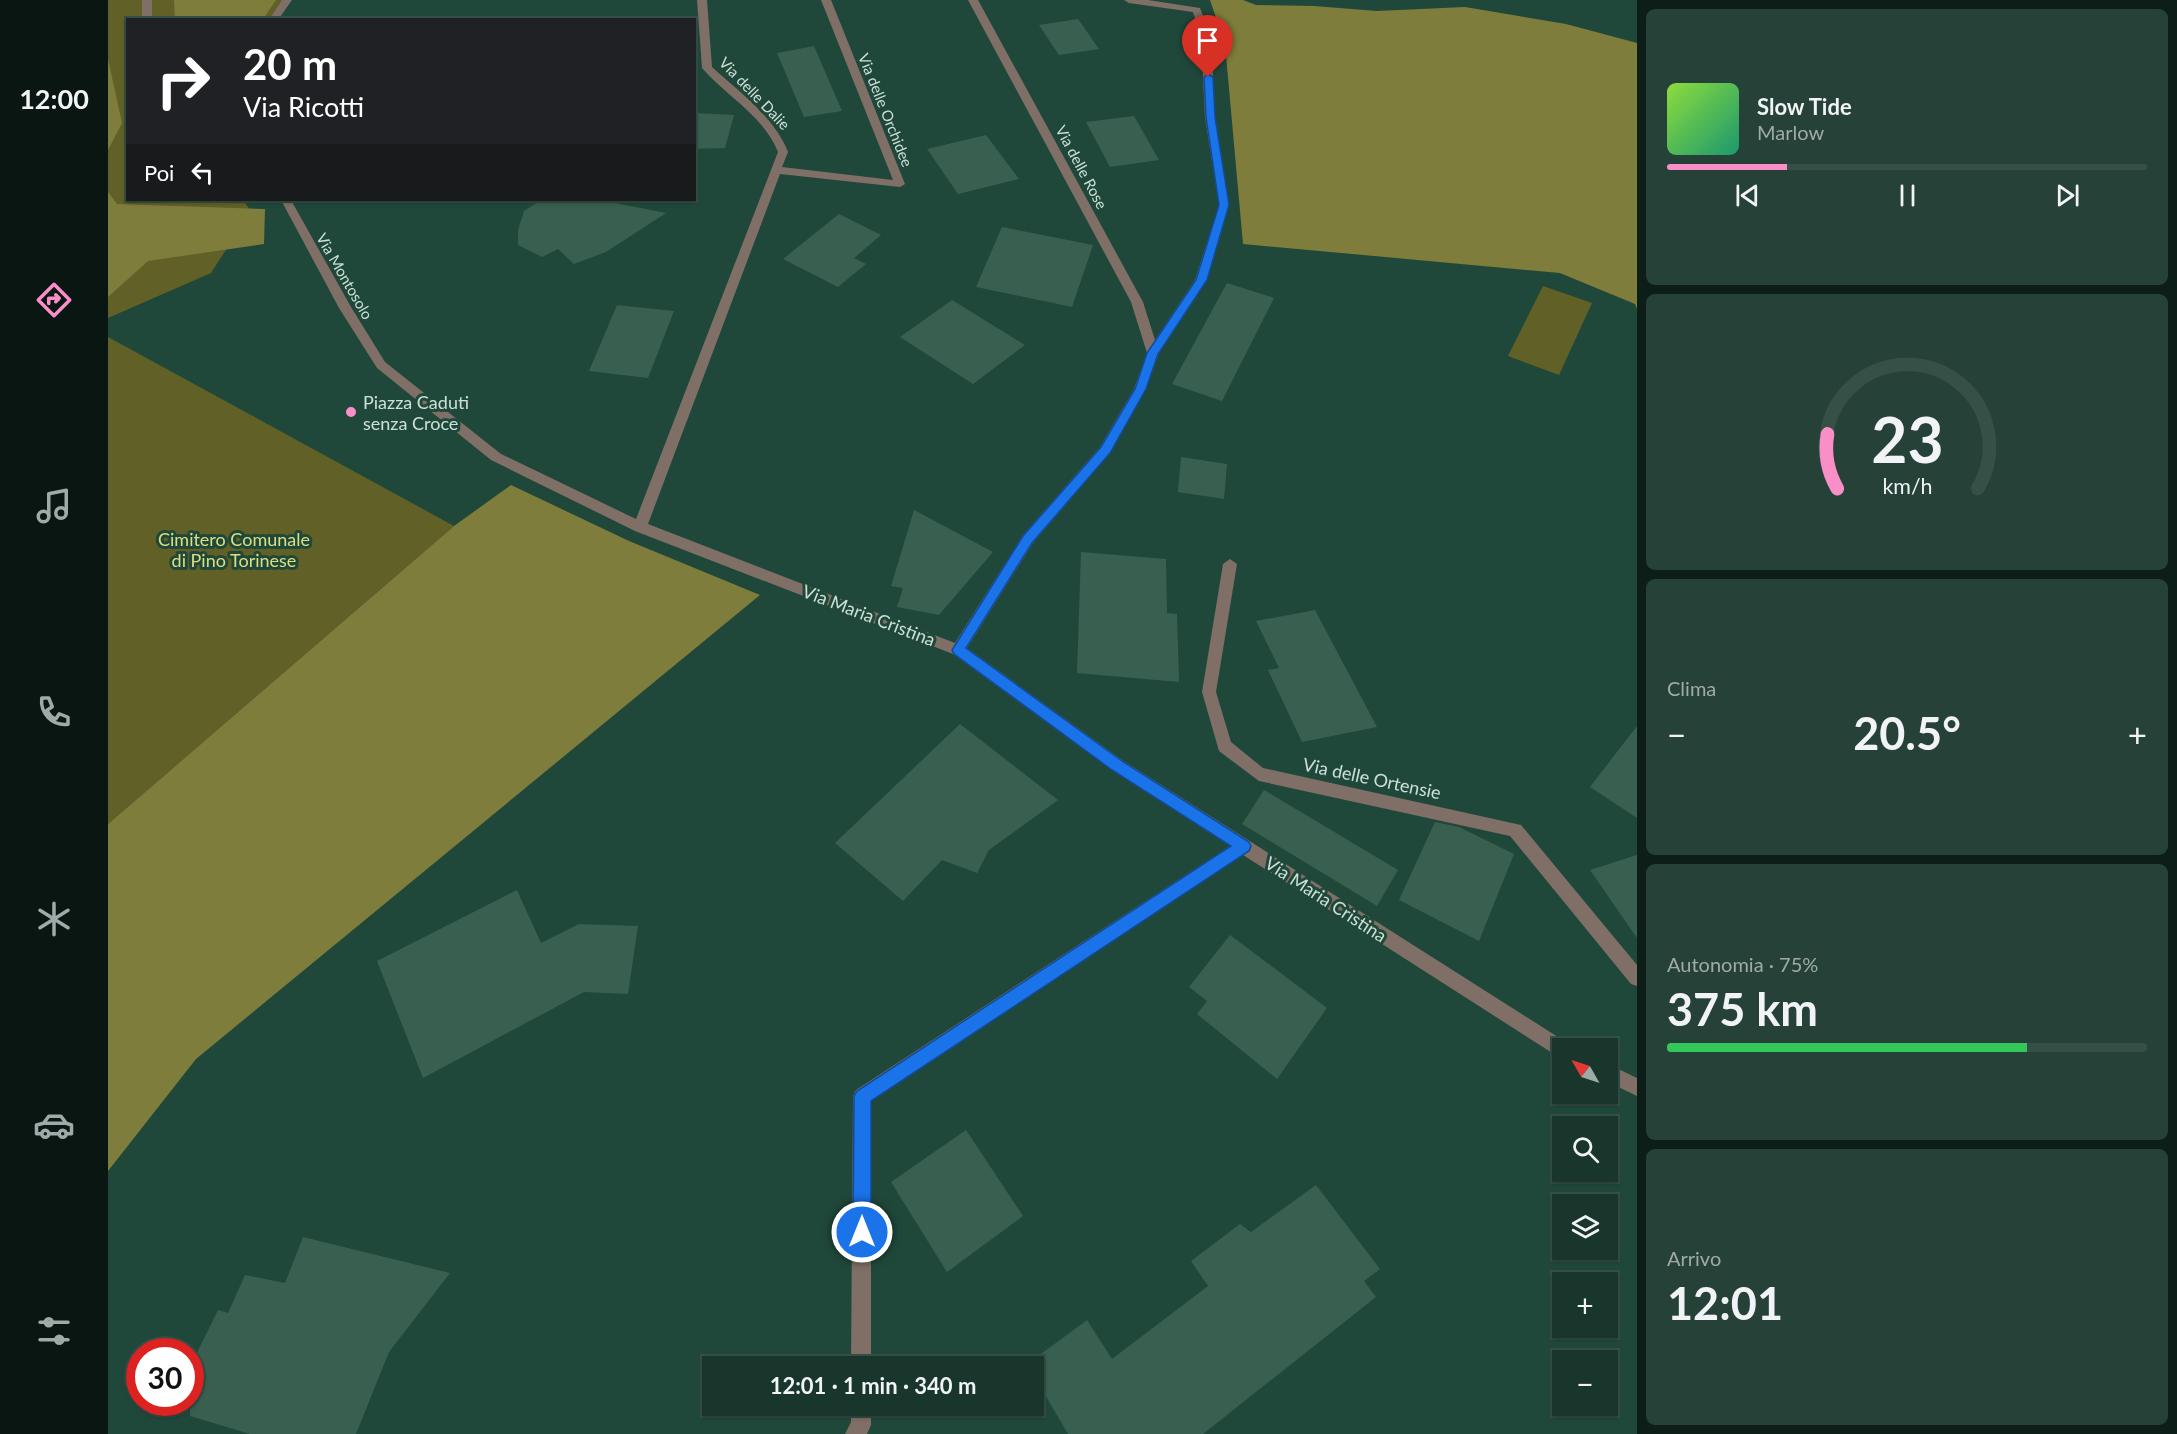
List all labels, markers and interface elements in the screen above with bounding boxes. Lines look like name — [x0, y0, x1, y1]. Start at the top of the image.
pin — [1182, 15, 1233, 77]
icon: arrive — [1191, 24, 1224, 57]
text: 20 m — [243, 39, 337, 89]
icon: right — [144, 42, 222, 120]
street label: Via delle Orchidee — [855, 51, 917, 169]
street label: Via delle Dalie — [716, 53, 794, 133]
text: 12:00 — [19, 82, 89, 115]
text: Via Ricotti — [243, 90, 364, 123]
text: Slow Tide — [1757, 93, 1852, 120]
text: Marlow — [1757, 120, 1824, 144]
street label: Via delle Rose — [1052, 122, 1112, 212]
icon: left — [186, 156, 219, 189]
text: Poi — [144, 159, 174, 186]
icon: previous — [1731, 179, 1764, 212]
icon: pause — [1891, 179, 1924, 212]
icon: next — [2051, 179, 2084, 212]
street label: Via Montosolo — [313, 230, 377, 322]
icon: directions — [33, 279, 75, 321]
place label: Piazza Caduti senza Croce — [363, 391, 469, 434]
text: 23 — [1871, 401, 1943, 476]
marker: Piazza Caduti senza Croce — [344, 405, 358, 419]
text: km/h — [1882, 473, 1932, 499]
icon: music — [33, 485, 75, 527]
park label: Cimitero Comunale di Pino Torinese — [158, 528, 310, 571]
street label: Via Maria Cristina — [799, 580, 939, 650]
text: Clima — [1667, 676, 1716, 700]
icon: phone — [33, 691, 75, 733]
text: 20.5° — [1853, 706, 1961, 760]
text: − — [1667, 714, 1686, 754]
text: + — [2128, 714, 2147, 754]
street label: Via delle Ortensie — [1301, 753, 1443, 803]
street label: Via Maria Cristina — [1261, 851, 1391, 947]
icon: climate — [33, 898, 75, 940]
text: Autonomia · 75% — [1667, 952, 1818, 976]
text: 375 km — [1667, 982, 1818, 1036]
north arrow — [1552, 1038, 1618, 1104]
map controls — [1552, 1038, 1618, 1416]
icon: car — [33, 1104, 75, 1146]
button: search — [1552, 1116, 1618, 1182]
button: layers — [1552, 1194, 1618, 1260]
position arrow — [830, 1200, 894, 1264]
text: Arrivo — [1667, 1246, 1721, 1270]
button: + — [1552, 1272, 1618, 1338]
text: 12:01 — [1667, 1276, 1783, 1330]
icon: filters — [33, 1310, 75, 1352]
speed limit sign: 30 — [126, 1338, 204, 1416]
button: − — [1552, 1350, 1618, 1416]
text: 12:01 · 1 min · 340 m — [770, 1372, 976, 1399]

